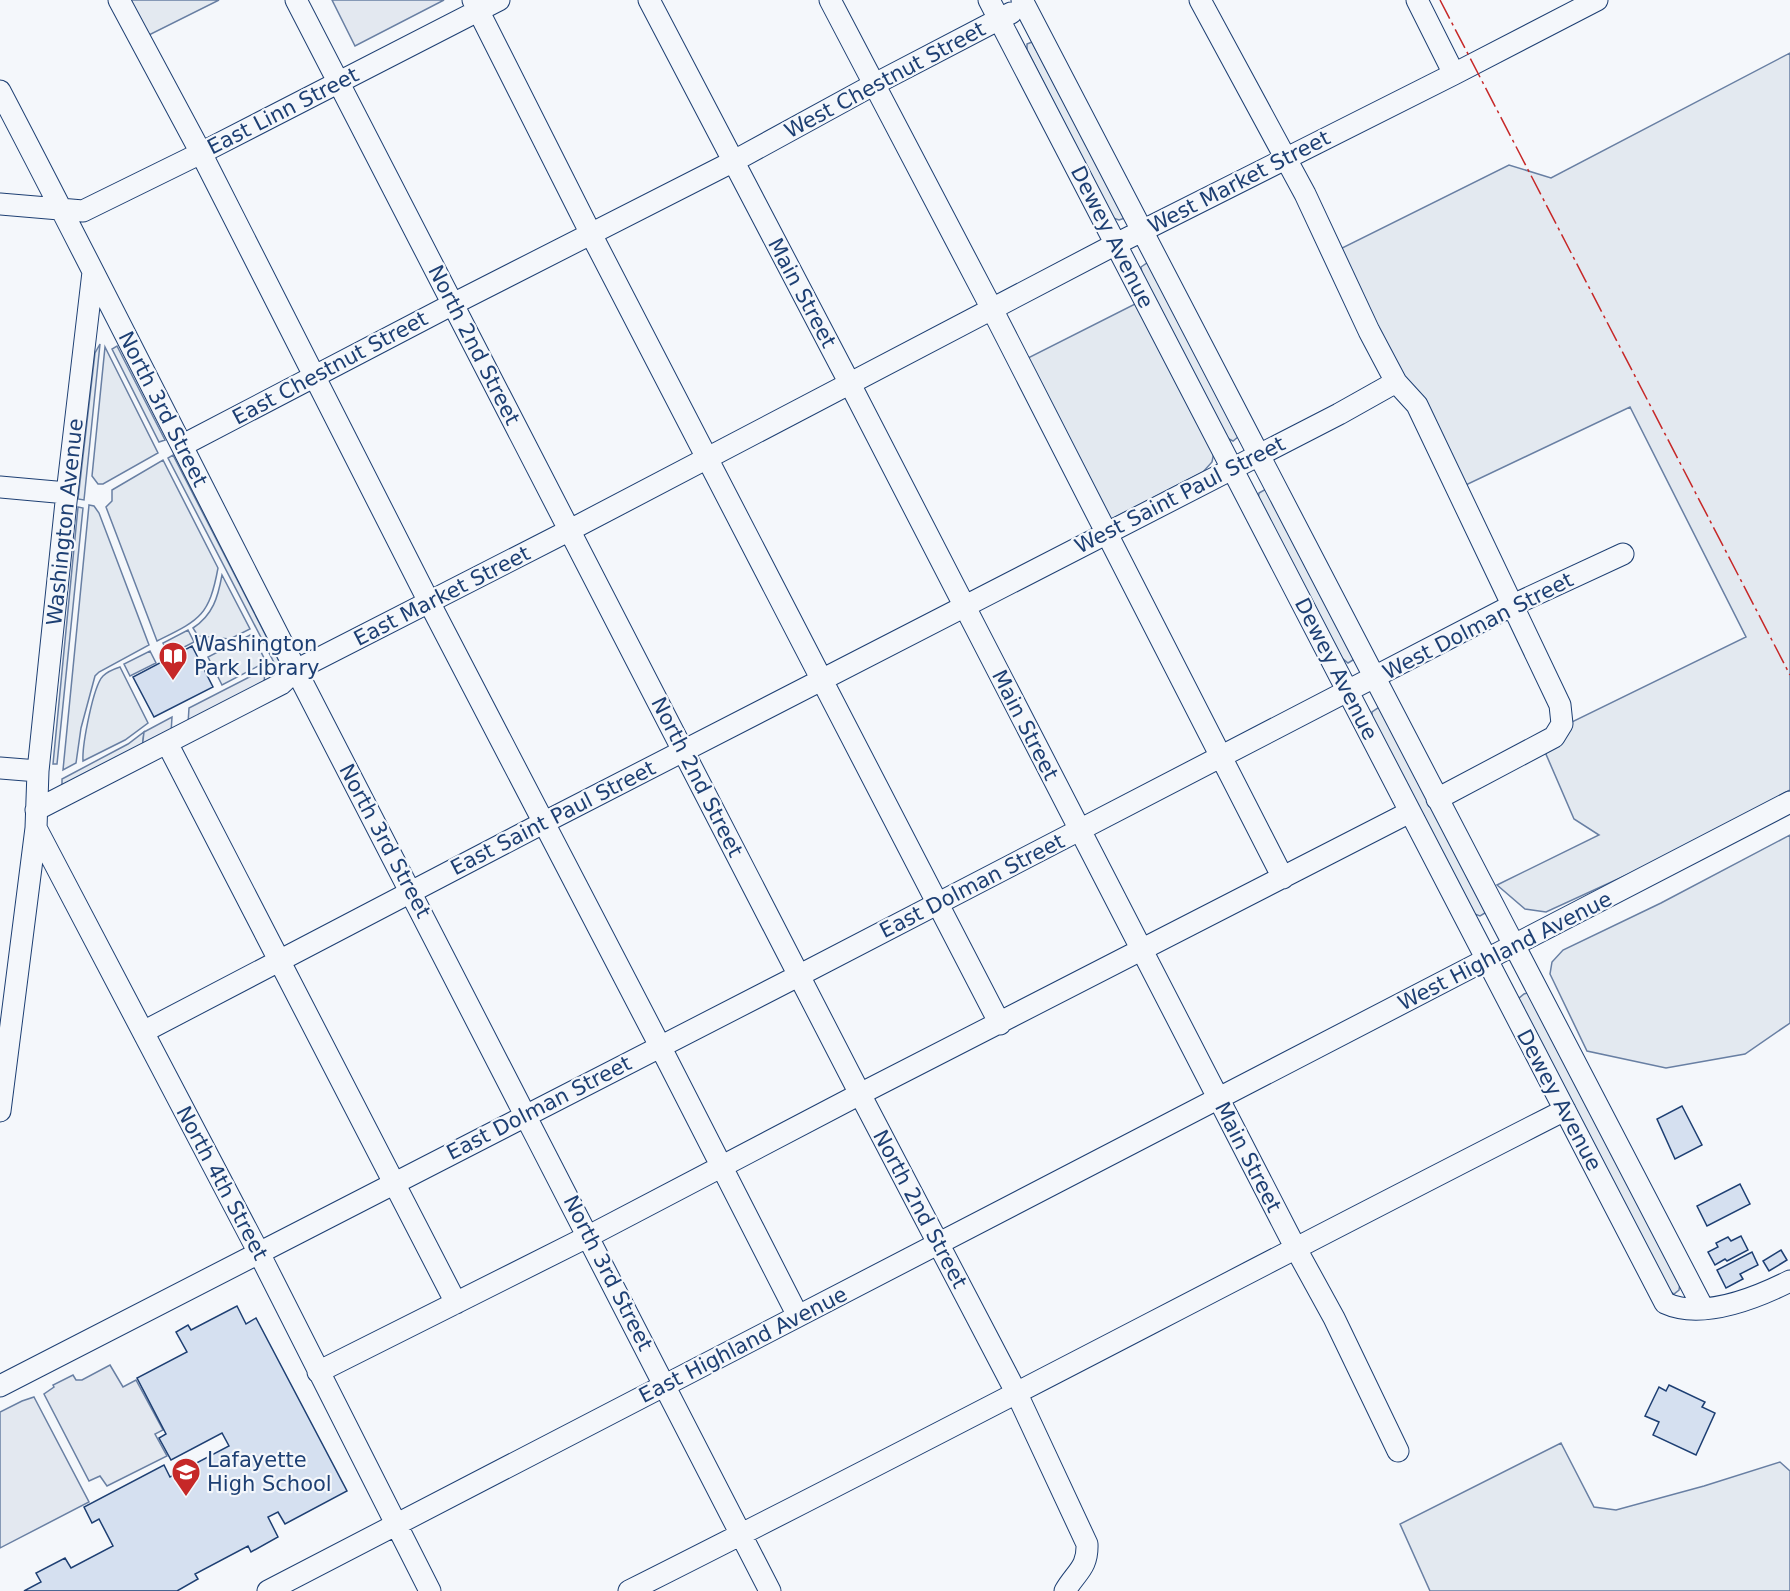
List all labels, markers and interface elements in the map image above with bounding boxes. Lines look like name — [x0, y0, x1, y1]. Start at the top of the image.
street label: West Chestnut Street — [781, 17, 989, 143]
street label: East Linn Street — [203, 62, 363, 160]
street label: West Market Street — [1144, 126, 1334, 238]
street label: Dewey Avenue — [1066, 162, 1158, 312]
street label: Main Street — [763, 234, 841, 352]
street label: North 2nd Street — [423, 261, 525, 429]
street label: East Chestnut Street — [228, 306, 432, 430]
street label: North 3rd Street — [114, 327, 212, 491]
street label: Washington Avenue — [42, 417, 88, 627]
street label: West Saint Paul Street — [1071, 431, 1289, 559]
street label: East Market Street — [350, 541, 534, 651]
street label: West Dolman Street — [1379, 568, 1577, 684]
street label: Dewey Avenue — [1290, 594, 1382, 744]
place label: Washington Park Library — [194, 632, 320, 680]
library icon: Washington Park Library — [157, 640, 189, 682]
street label: Main Street — [987, 666, 1063, 784]
street label: North 2nd Street — [646, 693, 748, 861]
street label: East Saint Paul Street — [447, 756, 659, 880]
street label: North 3rd Street — [334, 760, 436, 922]
street label: East Dolman Street — [876, 829, 1068, 943]
street label: West Highland Avenue — [1394, 887, 1616, 1015]
street label: Dewey Avenue — [1512, 1025, 1606, 1175]
street label: East Dolman Street — [443, 1051, 635, 1165]
street label: Main Street — [1210, 1098, 1286, 1216]
street label: North 4th Street — [171, 1102, 273, 1264]
street label: North 2nd Street — [868, 1126, 972, 1292]
street label: North 3rd Street — [559, 1191, 657, 1355]
street label: East Highland Avenue — [635, 1282, 851, 1408]
place label: Lafayette High School — [207, 1448, 332, 1496]
school or university icon: Lafayette High School — [170, 1456, 202, 1498]

